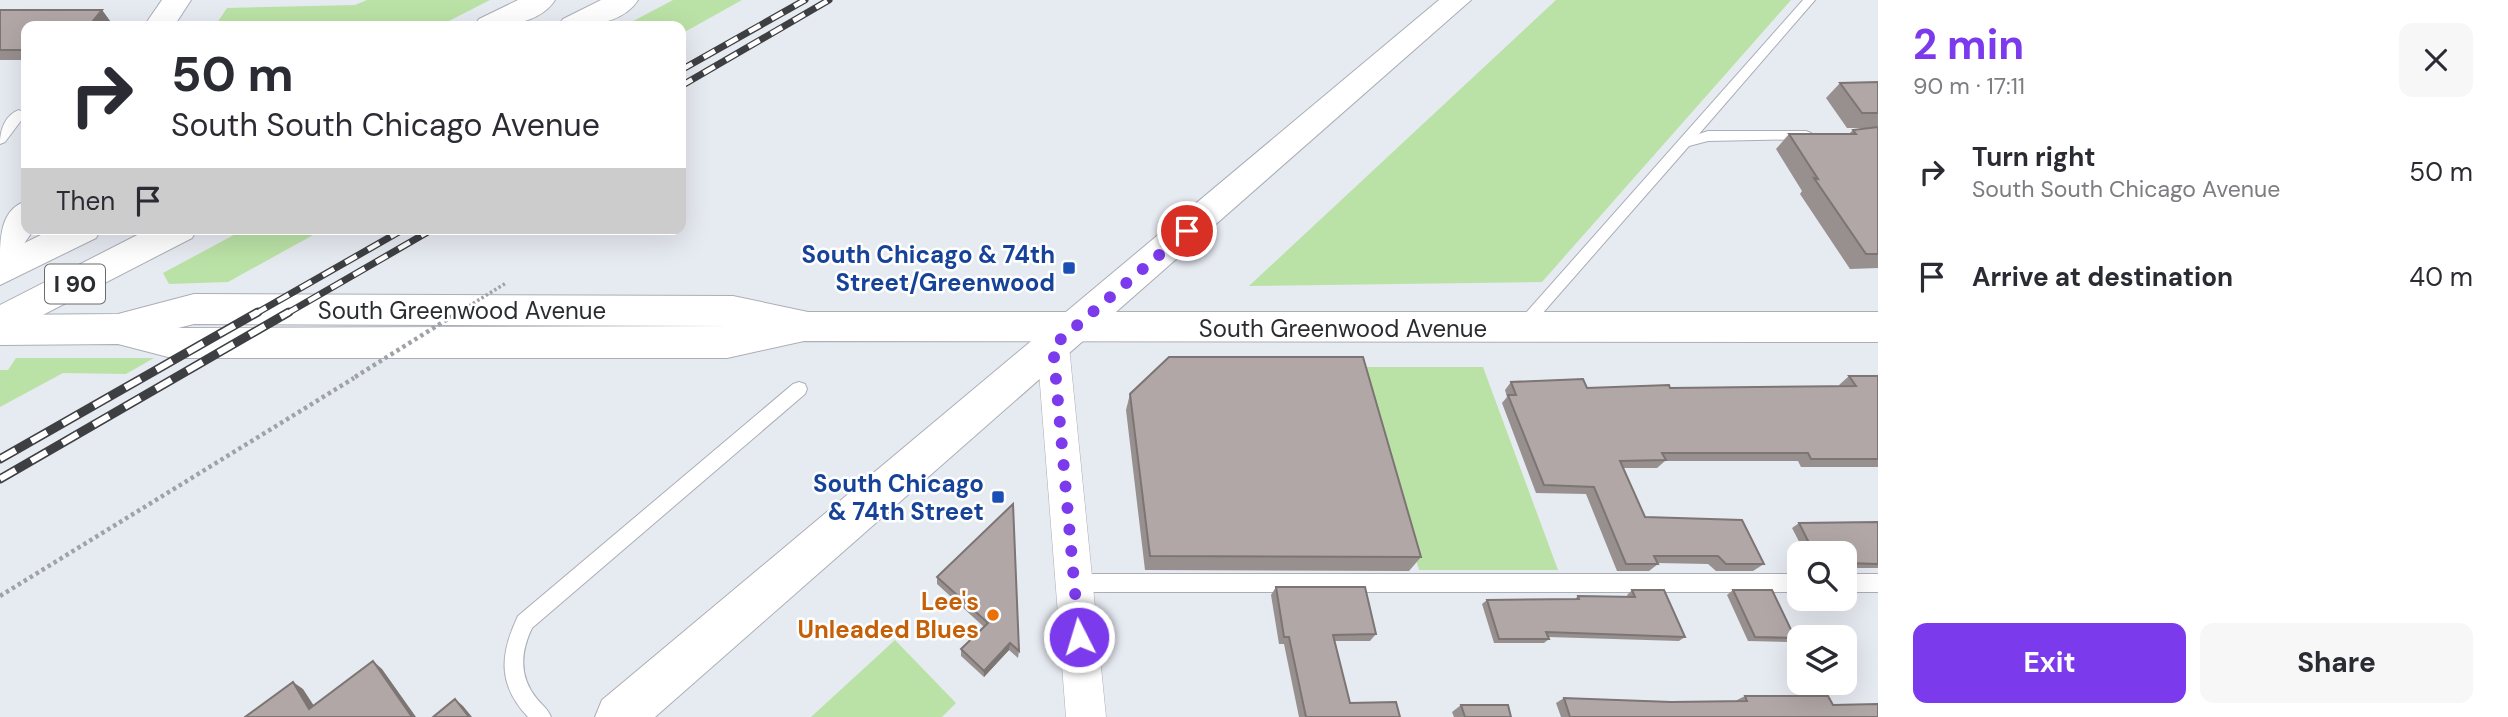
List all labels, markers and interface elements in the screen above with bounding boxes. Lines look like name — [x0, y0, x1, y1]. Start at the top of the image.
text: 2 min — [1913, 17, 2024, 72]
button: close — [2399, 23, 2473, 97]
text: 50 m — [171, 42, 294, 106]
icon: right — [56, 49, 147, 140]
text: 90 m · 17:11 — [1913, 71, 2025, 101]
text: South South Chicago Avenue — [171, 104, 600, 146]
text: Turn right — [1972, 140, 2096, 174]
icon: right — [1913, 153, 1951, 191]
text: 50 m — [2409, 155, 2473, 189]
text: South South Chicago Avenue — [1972, 174, 2280, 204]
icon: arrive — [129, 182, 167, 220]
text: Then — [56, 184, 115, 218]
pin — [1157, 201, 1217, 261]
icon: arrive — [1168, 212, 1206, 250]
place label: South Chicago & 74th Street/Greenwood — [802, 239, 1055, 298]
icon: arrive — [1913, 258, 1951, 296]
marker: South Chicago & 74th Street/Greenwood — [1061, 260, 1077, 276]
text: Arrive at destination — [1972, 260, 2233, 294]
text: 40 m — [2409, 260, 2473, 294]
road number: I 90 — [45, 264, 105, 304]
street label: South Greenwood Avenue — [318, 295, 606, 326]
street label: South Greenwood Avenue — [1199, 313, 1487, 344]
place label: South Chicago & 74th Street — [813, 468, 984, 527]
marker: South Chicago & 74th Street — [990, 489, 1006, 505]
map controls — [1787, 541, 1857, 695]
button: search — [1787, 541, 1857, 611]
place label: Lee's Unleaded Blues — [798, 586, 979, 645]
position arrow — [1042, 600, 1116, 674]
marker: Lee's Unleaded Blues — [985, 607, 1001, 623]
button: Exit — [1913, 623, 2186, 703]
button: Share — [2200, 623, 2473, 703]
button: layers — [1787, 625, 1857, 695]

